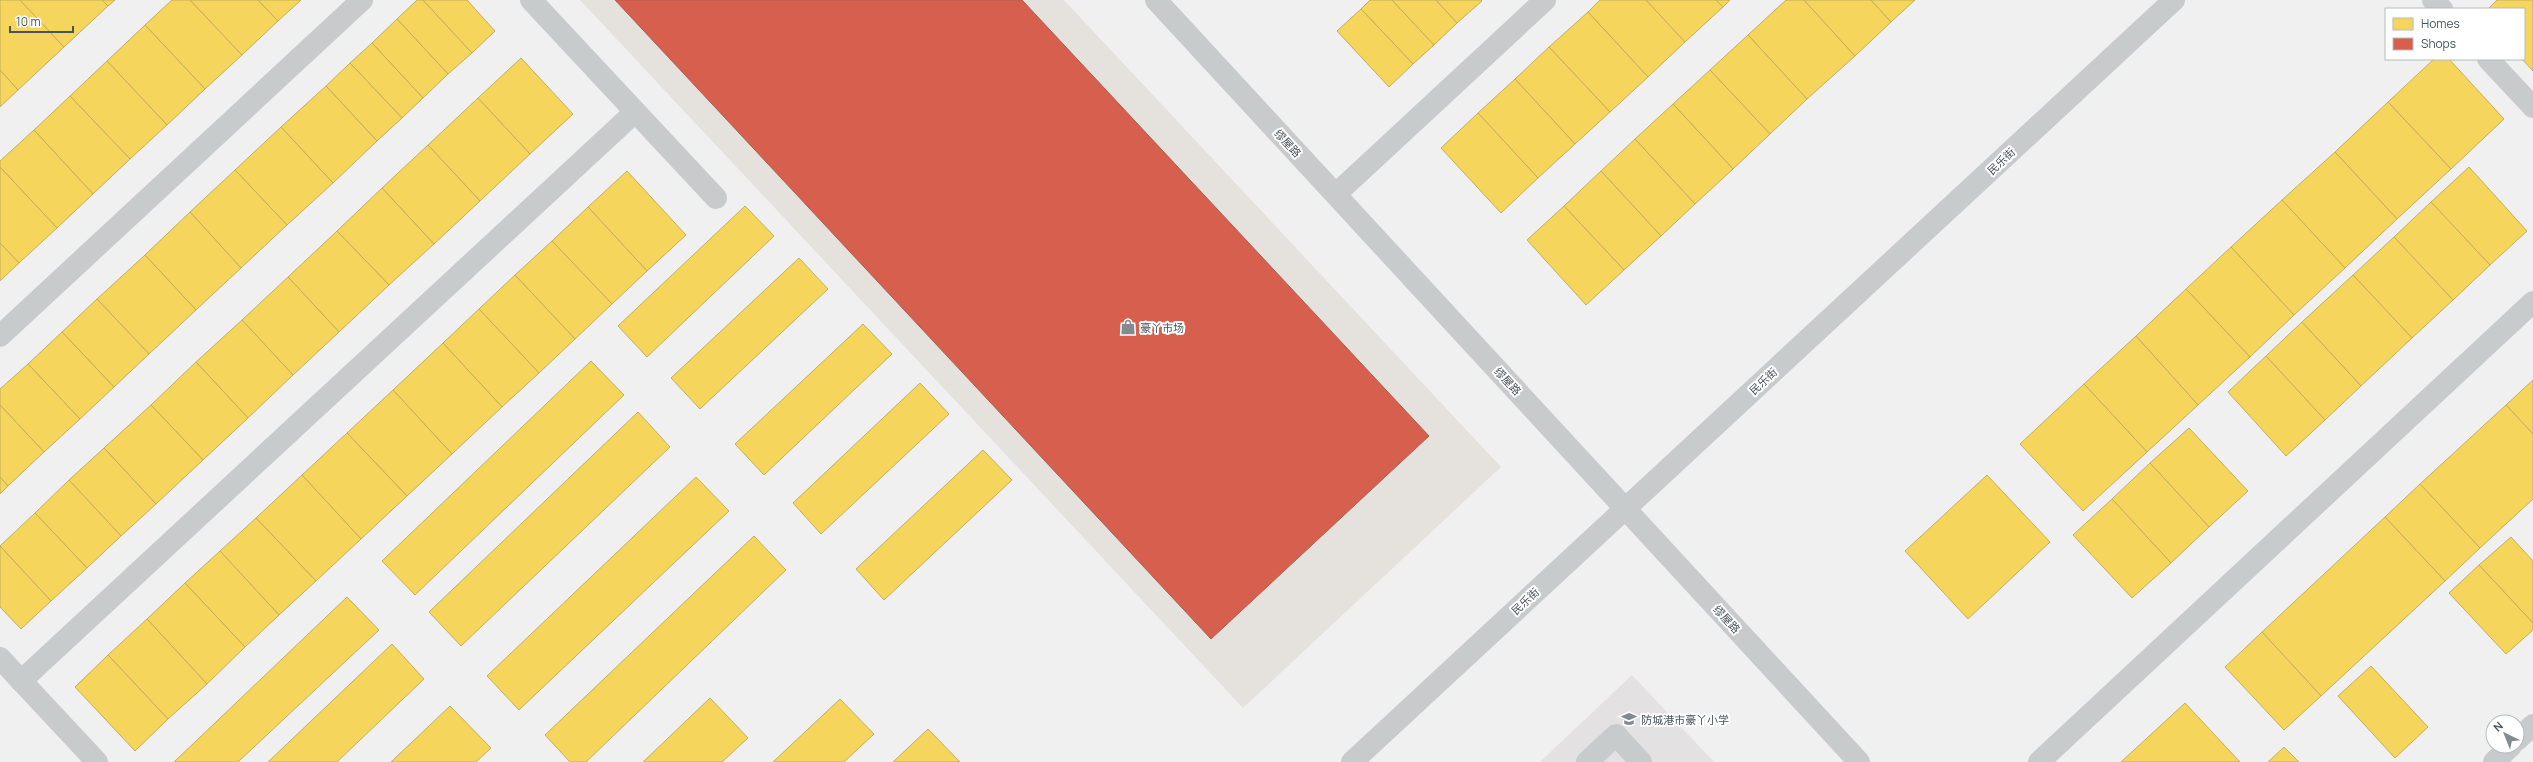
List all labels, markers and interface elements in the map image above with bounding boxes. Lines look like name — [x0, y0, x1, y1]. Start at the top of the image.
scale bar — [10, 8, 73, 34]
legend — [2385, 8, 2525, 60]
text: 10 m — [16, 13, 41, 30]
text: Homes — [2421, 15, 2460, 32]
text: Shops — [2421, 35, 2456, 52]
street label: 缪屋路 — [1271, 126, 1305, 160]
street label: 民乐街 — [1984, 144, 2018, 178]
shop icon: 豪丫市场 — [1119, 318, 1137, 336]
place label: 豪丫市场 — [1140, 320, 1184, 335]
street label: 缪屋路 — [1491, 364, 1525, 398]
street label: 民乐街 — [1746, 364, 1780, 398]
street label: 民乐街 — [1508, 584, 1542, 618]
street label: 缪屋路 — [1710, 602, 1744, 636]
school or university icon: 防城港市豪丫小学 — [1620, 710, 1638, 728]
place label: 防城港市豪丫小学 — [1641, 712, 1729, 727]
north arrow — [2485, 714, 2525, 754]
text: N — [2490, 718, 2506, 735]

